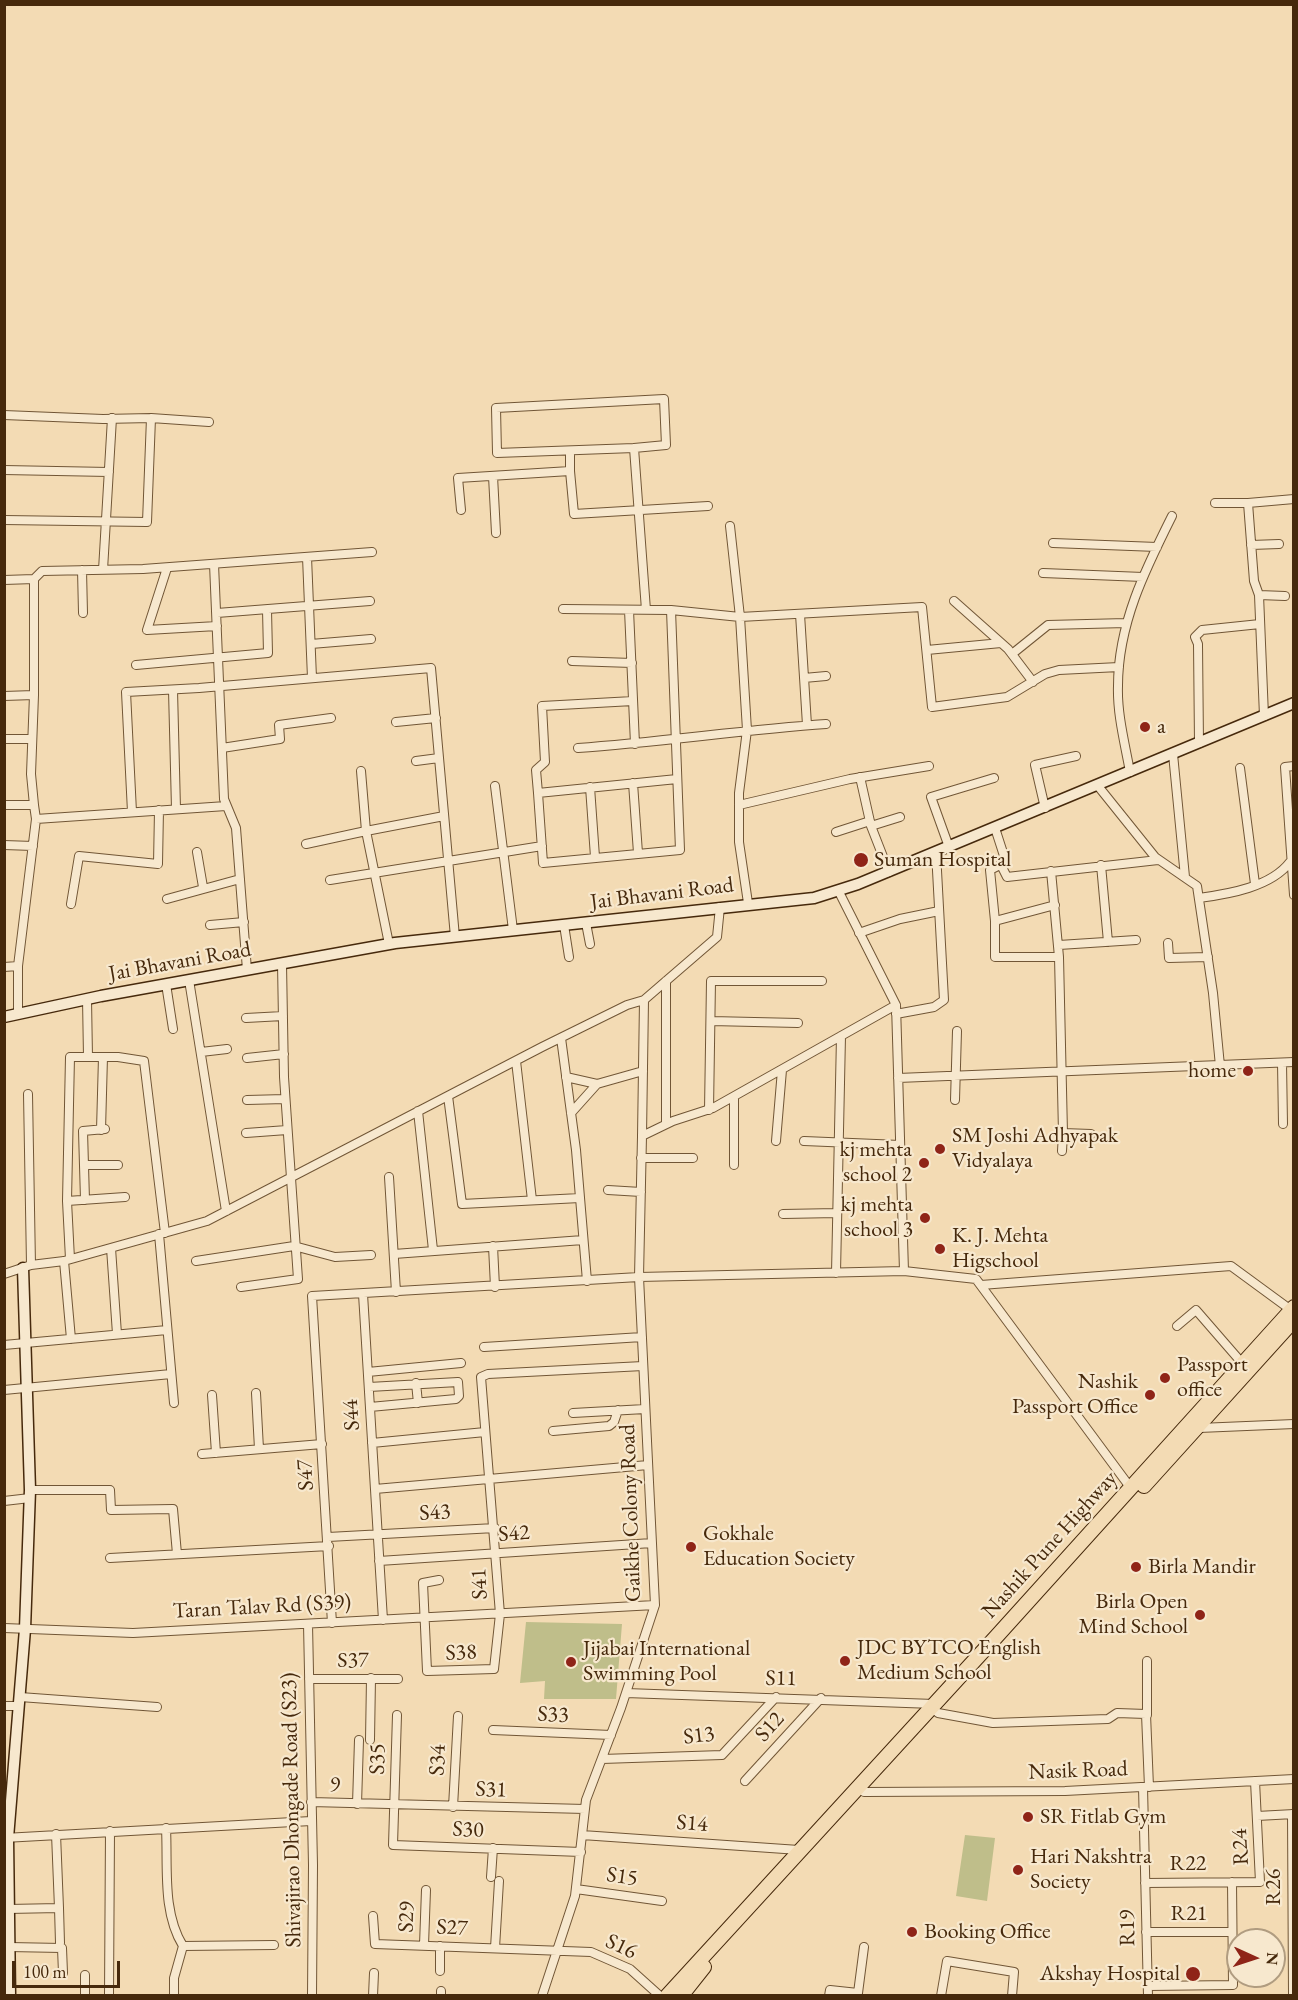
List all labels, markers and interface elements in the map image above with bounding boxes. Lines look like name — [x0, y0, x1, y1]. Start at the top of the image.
place label: a — [1157, 714, 1166, 740]
marker: a — [1138, 720, 1152, 734]
place label: Suman Hospital — [874, 847, 1011, 873]
marker: Suman Hospital — [852, 851, 870, 869]
street label: Jai Bhavani Road — [589, 872, 735, 916]
street label: Jai Bhavani Road — [107, 936, 253, 988]
place label: home — [1188, 1058, 1236, 1084]
marker: home — [1241, 1064, 1255, 1078]
place label: SM Joshi Adhyapak Vidyalaya — [952, 1123, 1118, 1174]
place label: kj mehta school 2 — [840, 1137, 912, 1188]
marker: SM Joshi Adhyapak Vidyalaya — [933, 1142, 947, 1156]
marker: kj mehta school 2 — [917, 1156, 931, 1170]
place label: kj mehta school 3 — [841, 1192, 913, 1244]
marker: kj mehta school 3 — [918, 1211, 932, 1225]
place label: K. J. Mehta Higschool — [952, 1223, 1048, 1274]
marker: K. J. Mehta Higschool — [933, 1242, 947, 1256]
place label: Passport office — [1177, 1352, 1248, 1404]
place label: Nashik Passport Office — [1012, 1369, 1138, 1420]
marker: Passport office — [1158, 1371, 1172, 1385]
marker: Nashik Passport Office — [1143, 1388, 1157, 1402]
street label: S44 — [338, 1398, 366, 1432]
street label: Gaikhe Colony Road — [615, 1424, 647, 1602]
street label: S47 — [292, 1458, 320, 1492]
street label: Nashik Pune Highway — [977, 1466, 1123, 1624]
street label: S43 — [418, 1499, 452, 1527]
street label: S42 — [497, 1520, 531, 1548]
place label: Gokhale Education Society — [703, 1521, 855, 1572]
marker: Gokhale Education Society — [684, 1540, 698, 1554]
place label: Birla Mandir — [1148, 1554, 1256, 1580]
marker: Birla Mandir — [1129, 1560, 1143, 1574]
street label: S41 — [466, 1568, 494, 1600]
street label: Taran Talav Rd (S39) — [172, 1589, 352, 1625]
place label: Birla Open Mind School — [1078, 1589, 1188, 1640]
marker: Birla Open Mind School — [1193, 1608, 1207, 1622]
place label: JDC BYTCO English Medium School — [857, 1635, 1041, 1687]
place label: Jijabai International Swimming Pool — [583, 1636, 750, 1688]
street label: S38 — [445, 1639, 477, 1667]
street label: S37 — [337, 1648, 369, 1674]
marker: JDC BYTCO English Medium School — [838, 1654, 852, 1668]
marker: Jijabai International Swimming Pool — [564, 1655, 578, 1669]
street label: S11 — [765, 1666, 797, 1692]
street label: Shivajirao Dhongade Road (S23) — [276, 1672, 308, 1948]
street label: S33 — [537, 1701, 569, 1729]
street label: S12 — [750, 1707, 790, 1747]
street label: S13 — [682, 1721, 716, 1751]
street label: S35 — [365, 1743, 391, 1775]
street label: S34 — [424, 1744, 452, 1776]
street label: Nasik Road — [1028, 1756, 1128, 1786]
street label: 9 — [329, 1772, 341, 1798]
street label: S31 — [475, 1776, 507, 1804]
place label: SR Fitlab Gym — [1040, 1804, 1166, 1830]
street label: S14 — [675, 1810, 709, 1838]
marker: SR Fitlab Gym — [1021, 1810, 1035, 1824]
street label: S30 — [452, 1816, 484, 1844]
street label: R24 — [1227, 1828, 1255, 1866]
place label: Hari Nakshtra Society — [1030, 1844, 1152, 1896]
street label: R22 — [1170, 1851, 1206, 1877]
street label: S15 — [605, 1862, 639, 1892]
marker: Hari Nakshtra Society — [1011, 1863, 1025, 1877]
street label: R26 — [1261, 1869, 1287, 1905]
street label: S29 — [393, 1901, 421, 1933]
street label: R21 — [1171, 1901, 1207, 1927]
street label: R19 — [1114, 1909, 1142, 1947]
street label: S27 — [436, 1914, 468, 1942]
place label: Booking Office — [924, 1919, 1051, 1945]
marker: Booking Office — [905, 1925, 919, 1939]
street label: S16 — [601, 1928, 641, 1966]
north arrow — [1226, 1928, 1286, 1988]
scale bar — [15, 1949, 123, 1987]
text: N — [1262, 1952, 1283, 1966]
text: 100 m — [23, 1960, 67, 1983]
place label: Akshay Hospital — [1040, 1961, 1180, 1987]
marker: Akshay Hospital — [1184, 1965, 1202, 1983]

